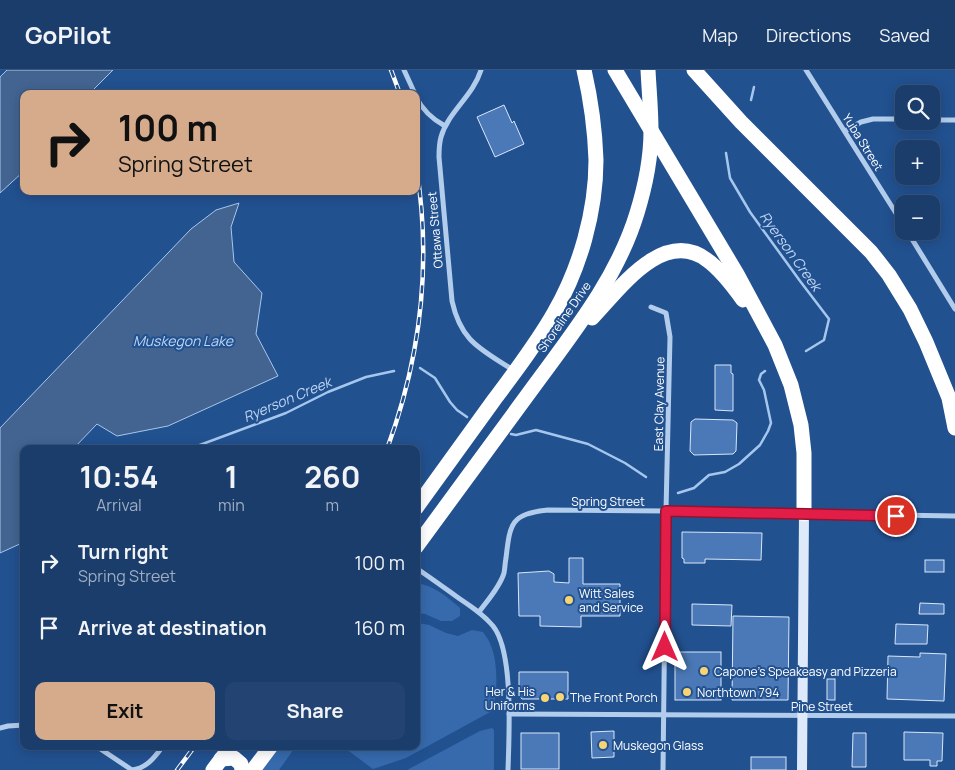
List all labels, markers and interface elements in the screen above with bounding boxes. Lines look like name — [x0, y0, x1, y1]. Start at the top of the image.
text: GoPilot — [25, 18, 111, 51]
text: Map — [702, 23, 738, 47]
text: Directions — [766, 23, 851, 47]
text: Saved — [879, 23, 930, 47]
map controls — [895, 85, 940, 240]
button: search — [895, 85, 940, 130]
text: 100 m — [118, 104, 218, 152]
icon: right — [35, 110, 100, 175]
street label: Yuba Street — [839, 110, 887, 174]
button: + — [895, 140, 940, 185]
text: Spring Street — [118, 149, 253, 179]
street label: Ottawa Street — [423, 191, 447, 269]
button: − — [895, 195, 940, 240]
water label: Ryerson Creek — [756, 207, 827, 296]
street label: Shoreline Drive — [533, 278, 595, 356]
water label: Muskegon Lake — [133, 331, 234, 350]
street label: East Clay Avenue — [650, 357, 668, 451]
water label: Ryerson Creek — [240, 371, 336, 426]
text: 10:54 — [79, 456, 158, 497]
text: 1 — [225, 456, 238, 497]
text: 260 — [304, 456, 360, 497]
street label: Spring Street — [571, 493, 645, 510]
text: Arrival — [96, 494, 142, 516]
text: min — [218, 494, 245, 516]
text: m — [326, 494, 339, 516]
pin — [875, 495, 917, 537]
icon: arrive — [882, 502, 910, 530]
text: Turn right — [78, 539, 168, 565]
icon: right — [35, 549, 63, 577]
text: 100 m — [354, 550, 405, 576]
text: Spring Street — [78, 565, 176, 587]
place label: Witt Sales and Service — [579, 585, 643, 616]
marker: Witt Sales and Service — [563, 594, 575, 606]
icon: arrive — [35, 614, 63, 642]
text: Arrive at destination — [78, 615, 267, 641]
text: 160 m — [354, 615, 405, 641]
position arrow — [638, 620, 690, 672]
place label: Capone's Speakeasy and Pizzeria — [714, 663, 897, 680]
marker: Capone's Speakeasy and Pizzeria — [698, 665, 710, 677]
button: Exit — [35, 682, 215, 740]
button: Share — [225, 682, 405, 740]
place label: Her & His Uniforms — [485, 683, 535, 714]
place label: Northtown 794 — [697, 684, 779, 701]
marker: Northtown 794 — [681, 686, 693, 698]
place label: The Front Porch — [570, 689, 658, 706]
marker: The Front Porch — [554, 691, 566, 703]
marker: Her & His Uniforms — [539, 692, 551, 704]
street label: Pine Street — [791, 698, 853, 715]
place label: Muskegon Glass — [613, 737, 704, 754]
marker: Muskegon Glass — [597, 739, 609, 751]

